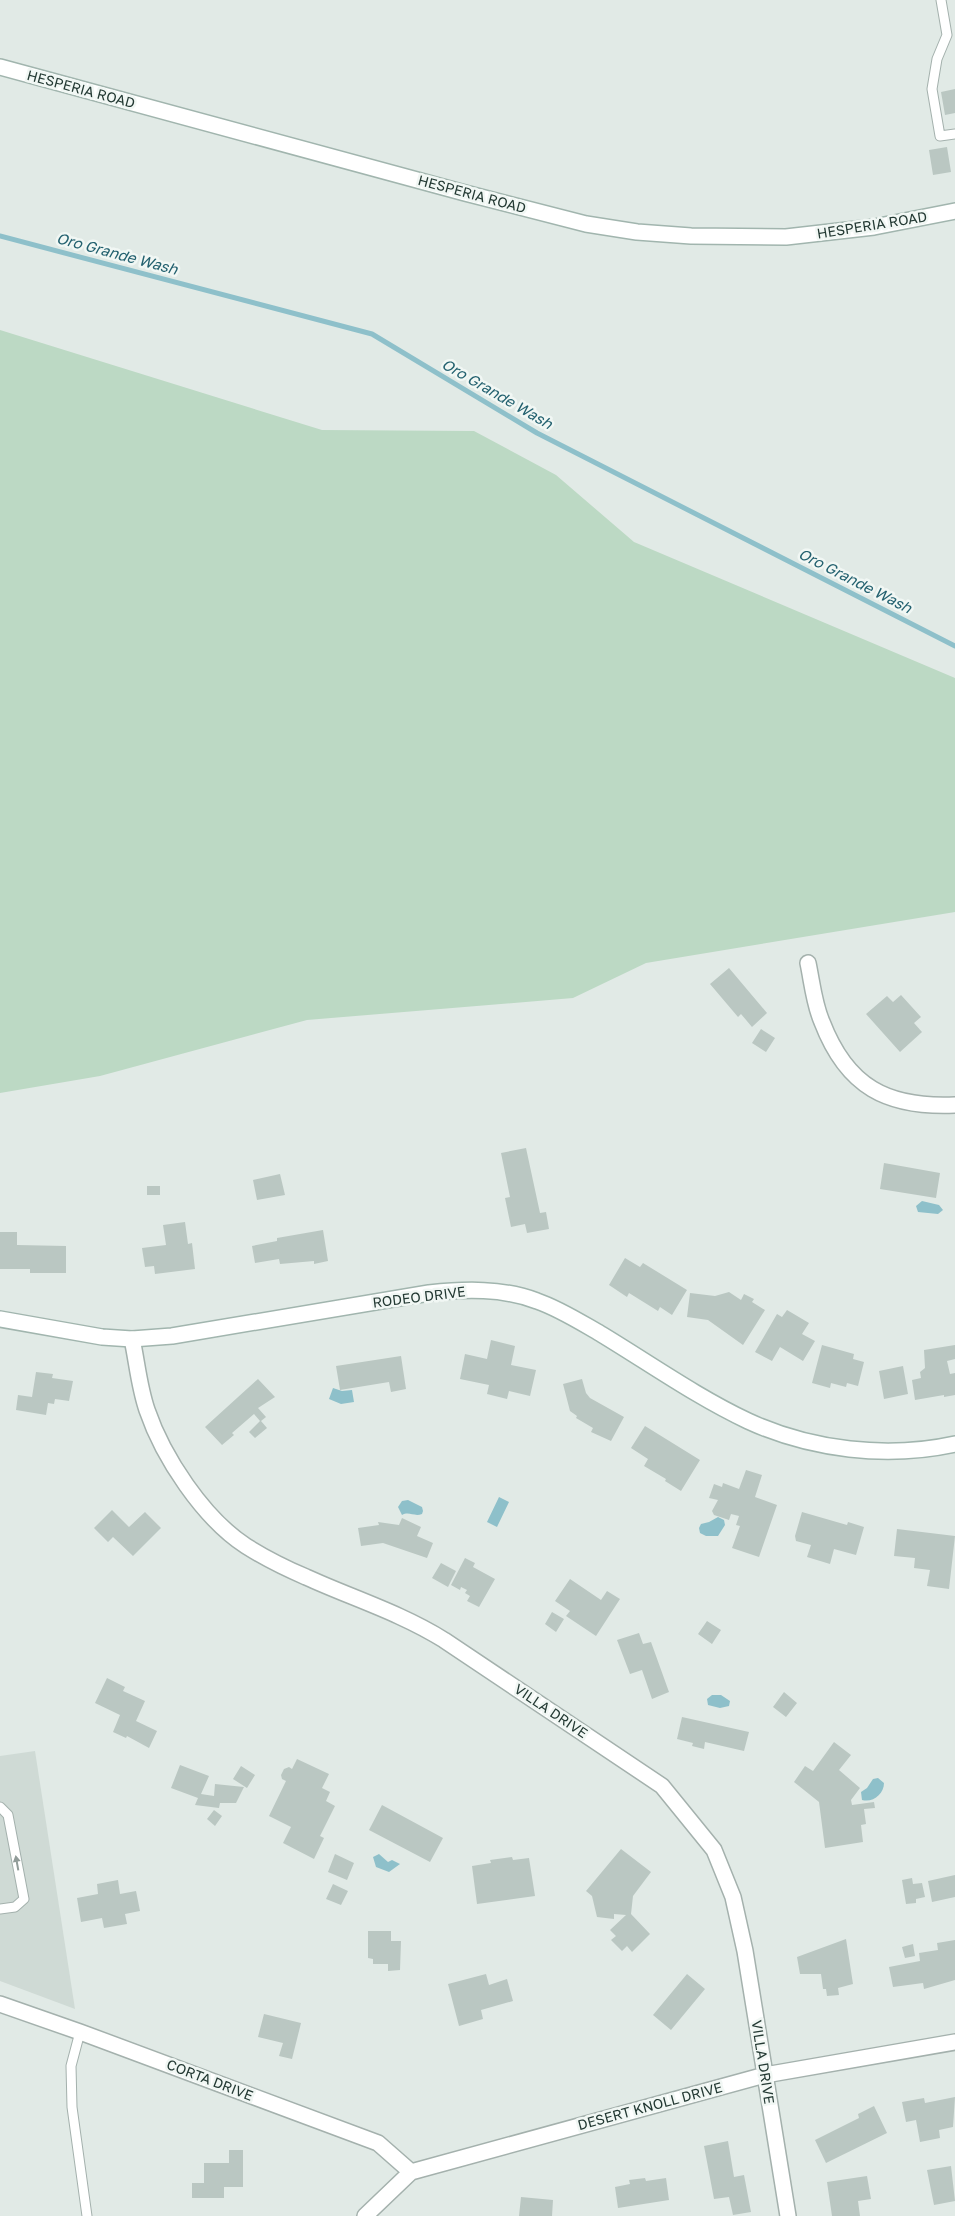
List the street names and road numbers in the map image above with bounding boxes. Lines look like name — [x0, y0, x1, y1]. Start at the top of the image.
street label: HESPERIA ROAD — [25, 66, 137, 111]
street label: HESPERIA ROAD — [416, 171, 528, 216]
street label: HESPERIA ROAD — [816, 207, 928, 242]
street label: RODEO DRIVE — [371, 1282, 466, 1311]
street label: VILLA DRIVE — [511, 1680, 591, 1741]
street label: VILLA DRIVE — [748, 2019, 779, 2105]
street label: CORTA DRIVE — [164, 2055, 256, 2104]
street label: DESERT KNOLL DRIVE — [576, 2078, 724, 2133]

